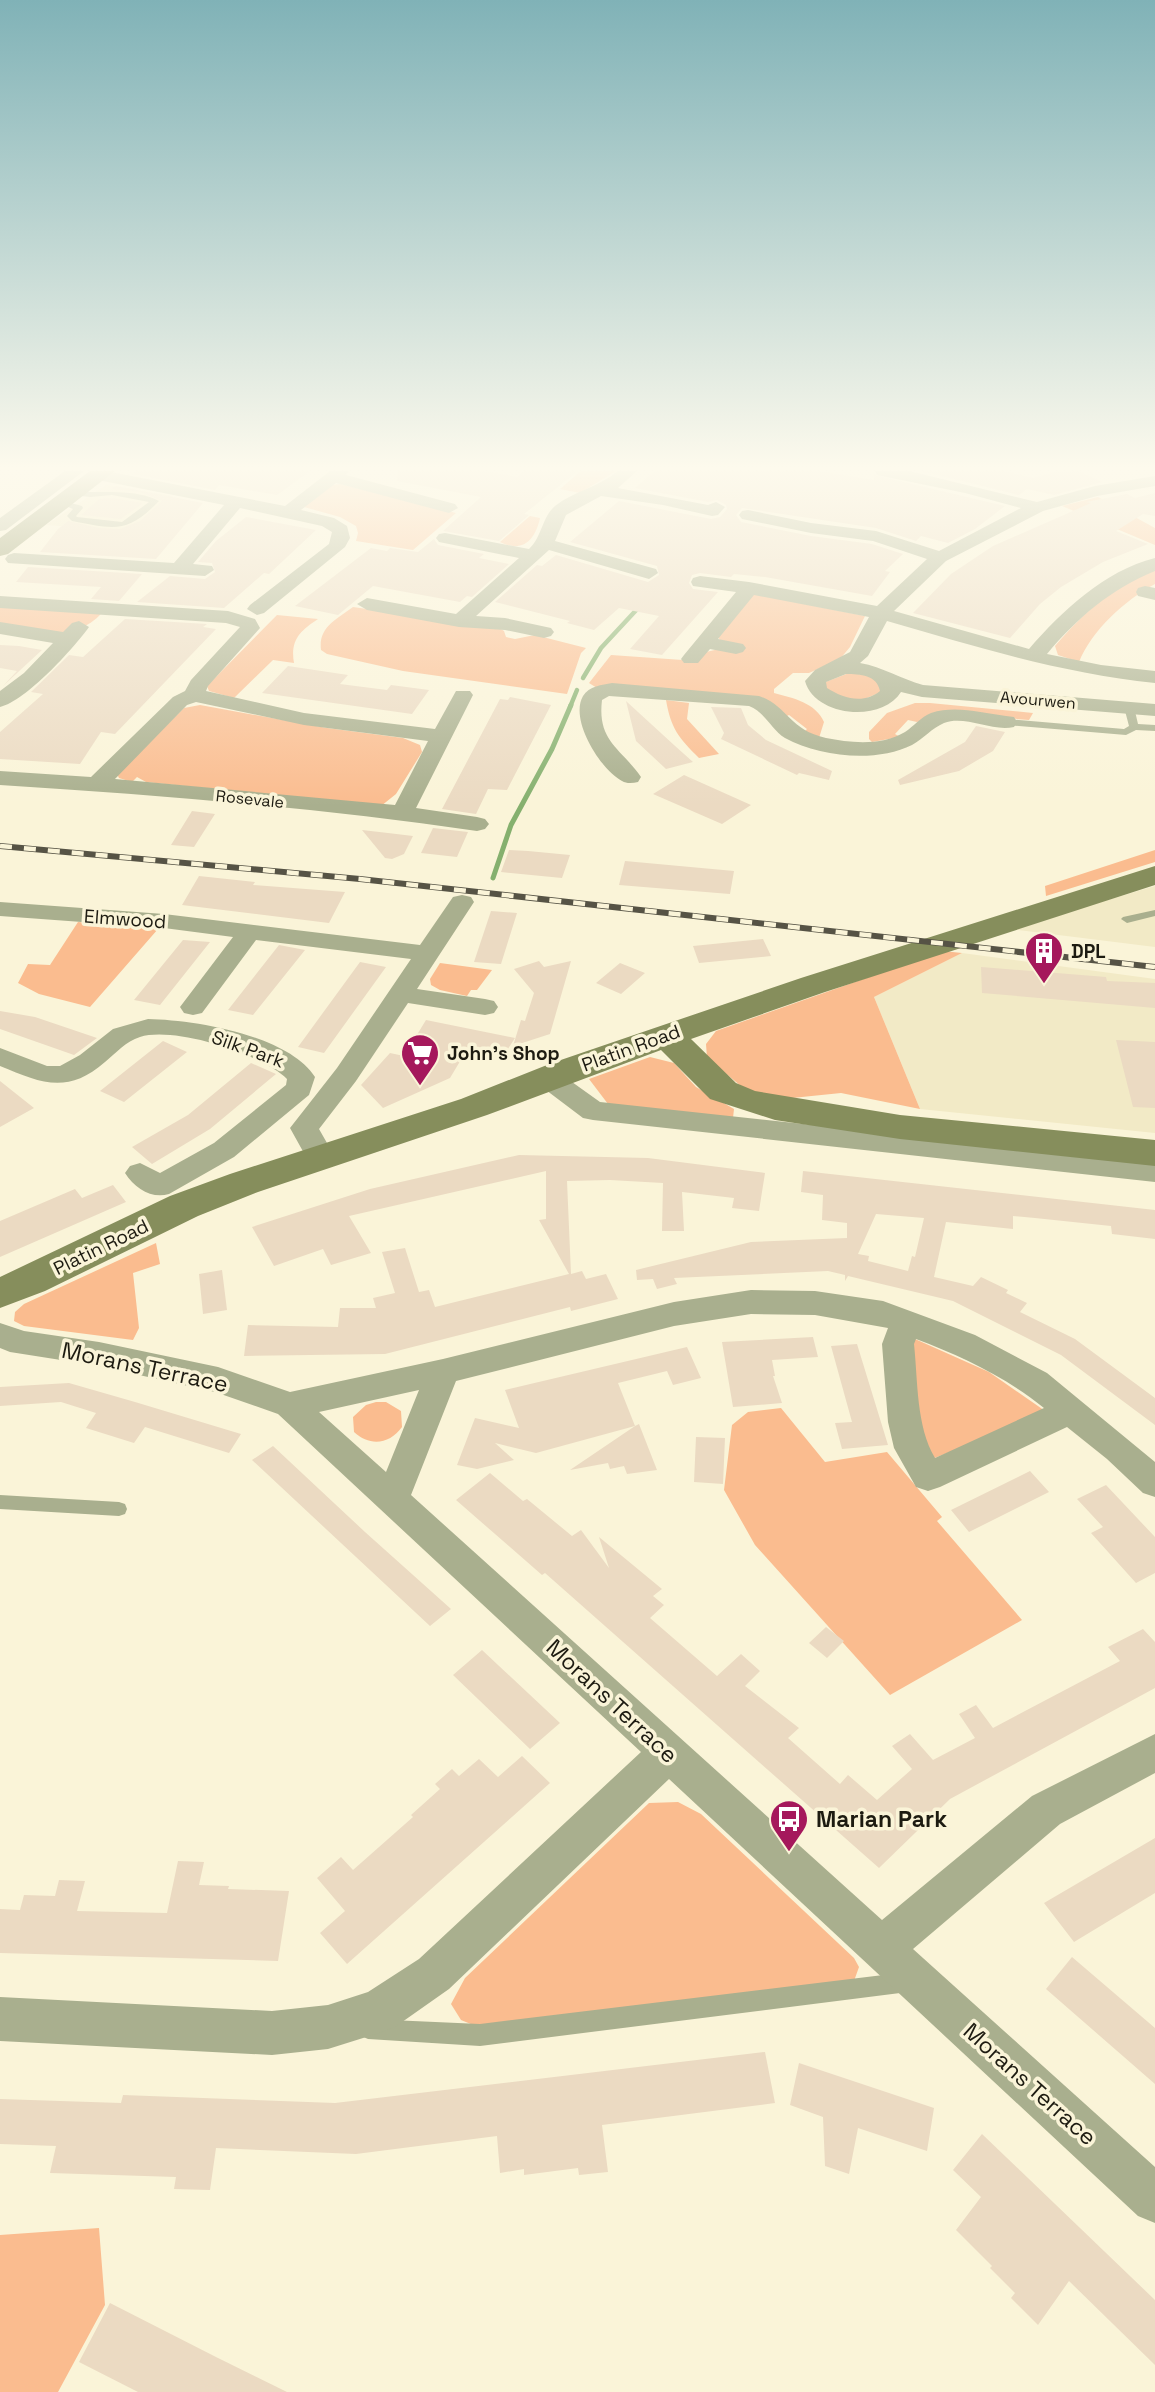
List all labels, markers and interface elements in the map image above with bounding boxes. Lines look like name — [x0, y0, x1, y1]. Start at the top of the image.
street label: Avourwen — [999, 686, 1077, 714]
street label: Rosevale — [215, 785, 285, 813]
street label: Elmwood — [83, 904, 167, 934]
building icon: DPL — [1023, 930, 1065, 985]
place label: DPL — [1071, 939, 1105, 964]
street label: Platin Road — [578, 1019, 684, 1077]
street label: Silk Park — [208, 1024, 288, 1074]
supermarket icon: John's Shop — [399, 1032, 441, 1087]
place label: John's Shop — [447, 1041, 560, 1066]
street label: Platin Road — [49, 1213, 153, 1281]
street label: Morans Terrace — [59, 1335, 231, 1399]
street label: Morans Terrace — [540, 1632, 684, 1770]
bus stop icon: Marian Park — [768, 1798, 810, 1853]
place label: Marian Park — [816, 1804, 947, 1834]
street label: Morans Terrace — [957, 2016, 1103, 2152]

